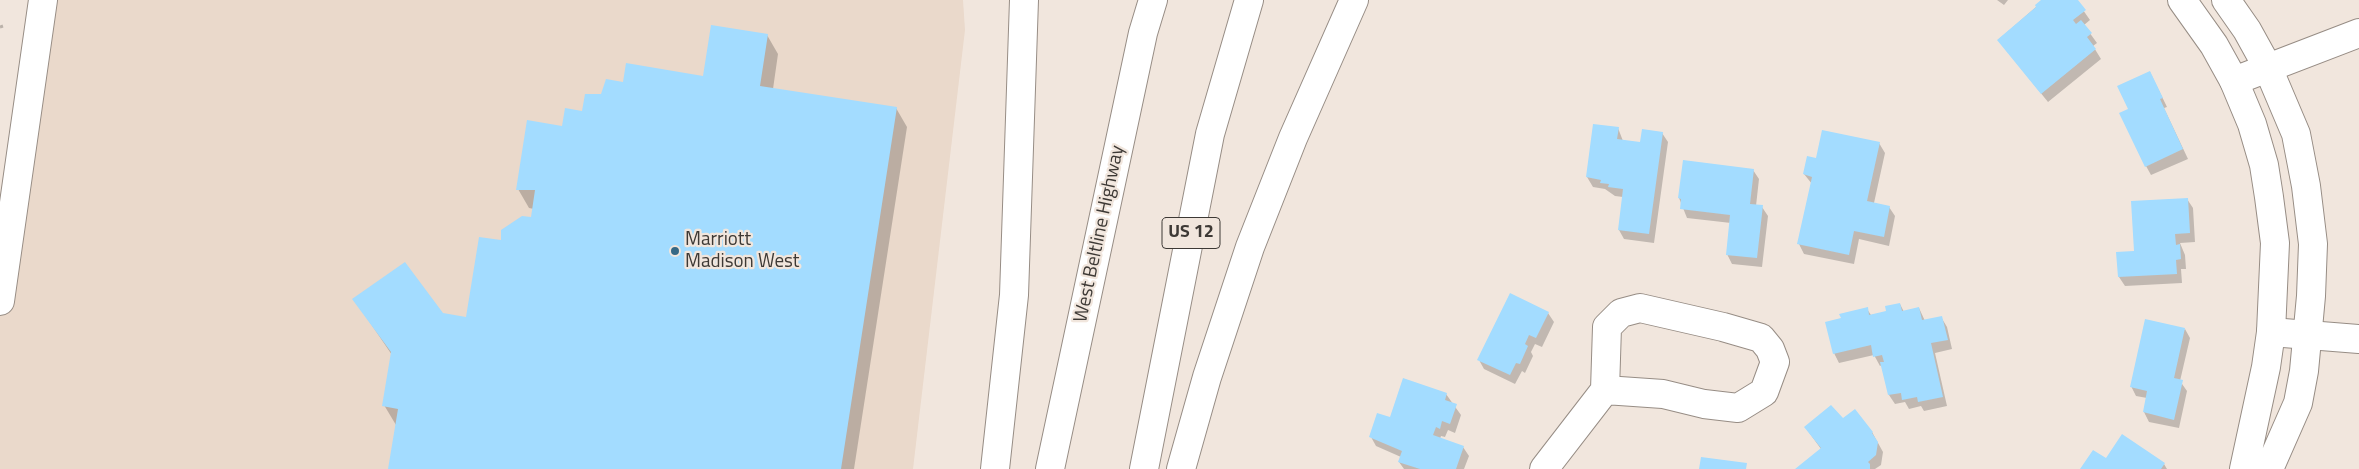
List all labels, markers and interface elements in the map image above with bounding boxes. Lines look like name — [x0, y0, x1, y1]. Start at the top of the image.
street label: West Beltline Highway — [1070, 143, 1130, 325]
road number: US 12 — [1162, 218, 1220, 248]
place label: Marriott Madison West — [685, 229, 799, 273]
marker: Marriott Madison West — [669, 245, 681, 257]

